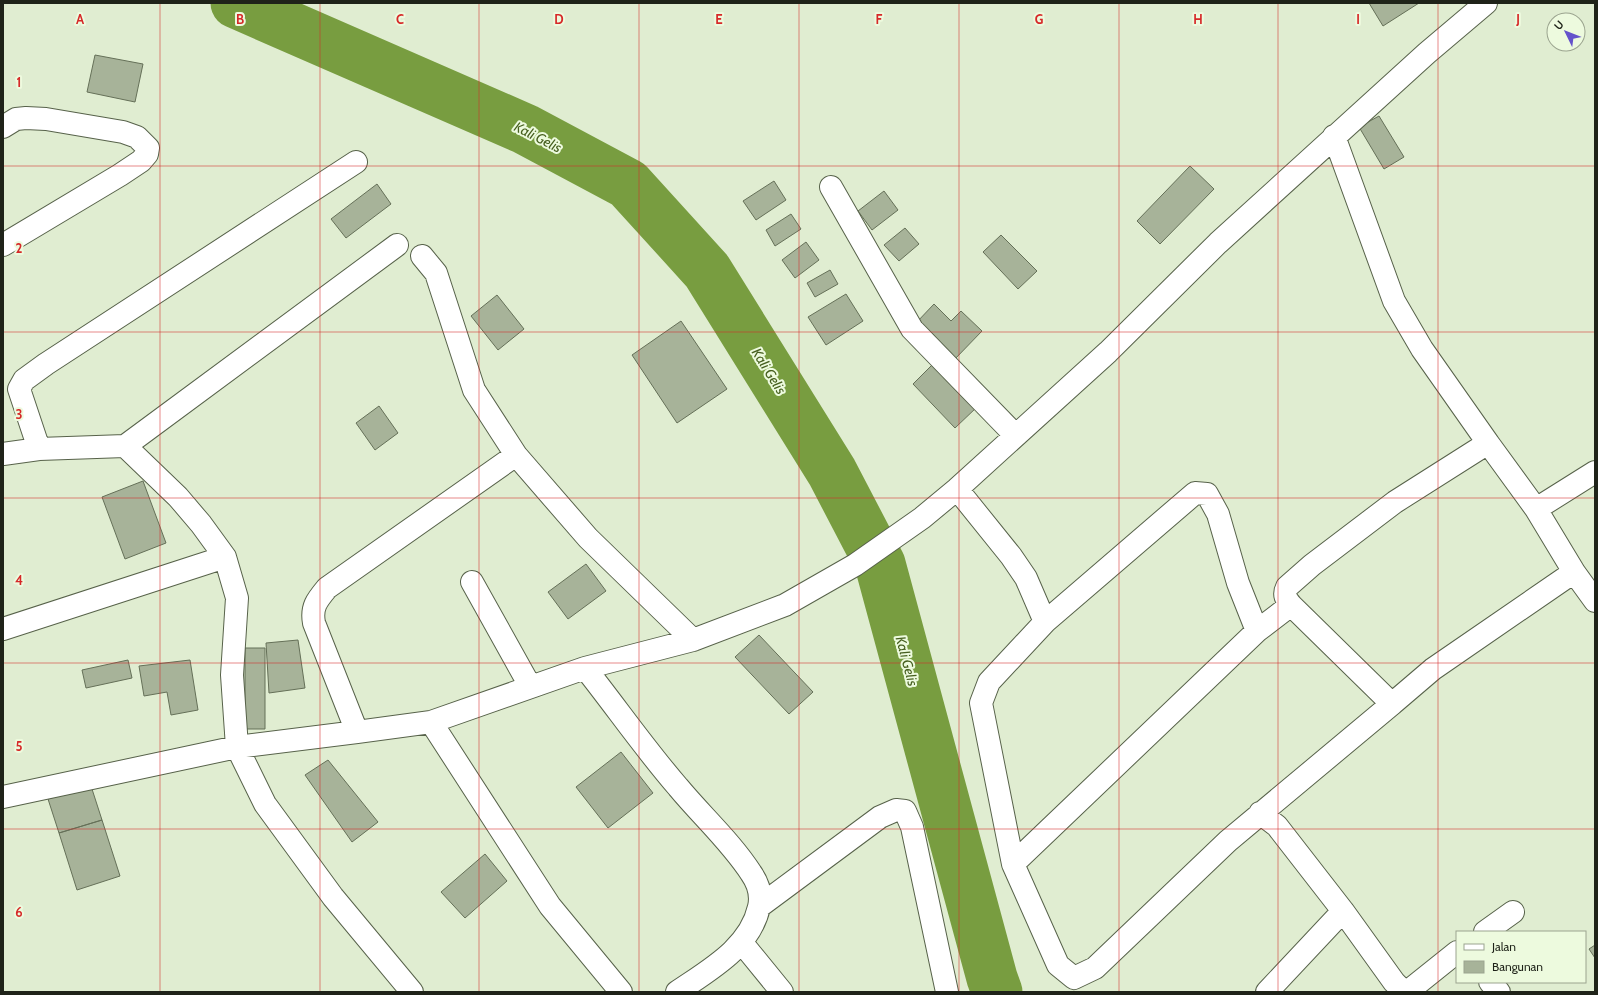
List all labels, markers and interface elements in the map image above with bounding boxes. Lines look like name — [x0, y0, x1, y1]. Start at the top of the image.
text: A — [76, 11, 85, 27]
text: B — [236, 11, 244, 27]
text: C — [396, 11, 404, 27]
text: D — [554, 11, 564, 27]
text: E — [715, 11, 723, 27]
text: F — [876, 11, 883, 27]
text: G — [1035, 11, 1044, 27]
text: H — [1193, 11, 1203, 27]
text: I — [1356, 11, 1360, 27]
text: J — [1515, 11, 1520, 27]
north arrow — [1546, 12, 1586, 52]
text: U — [1551, 17, 1567, 33]
text: 1 — [17, 74, 21, 90]
water label: Kali Gelis — [511, 117, 565, 157]
text: 2 — [16, 240, 23, 256]
water label: Kali Gelis — [748, 345, 790, 398]
text: 3 — [15, 406, 23, 422]
text: 4 — [15, 572, 23, 588]
water label: Kali Gelis — [892, 634, 922, 688]
text: 5 — [16, 738, 23, 754]
text: 6 — [15, 904, 23, 920]
legend — [1456, 931, 1586, 983]
text: Jalan — [1491, 939, 1516, 954]
text: Bangunan — [1492, 959, 1543, 974]

